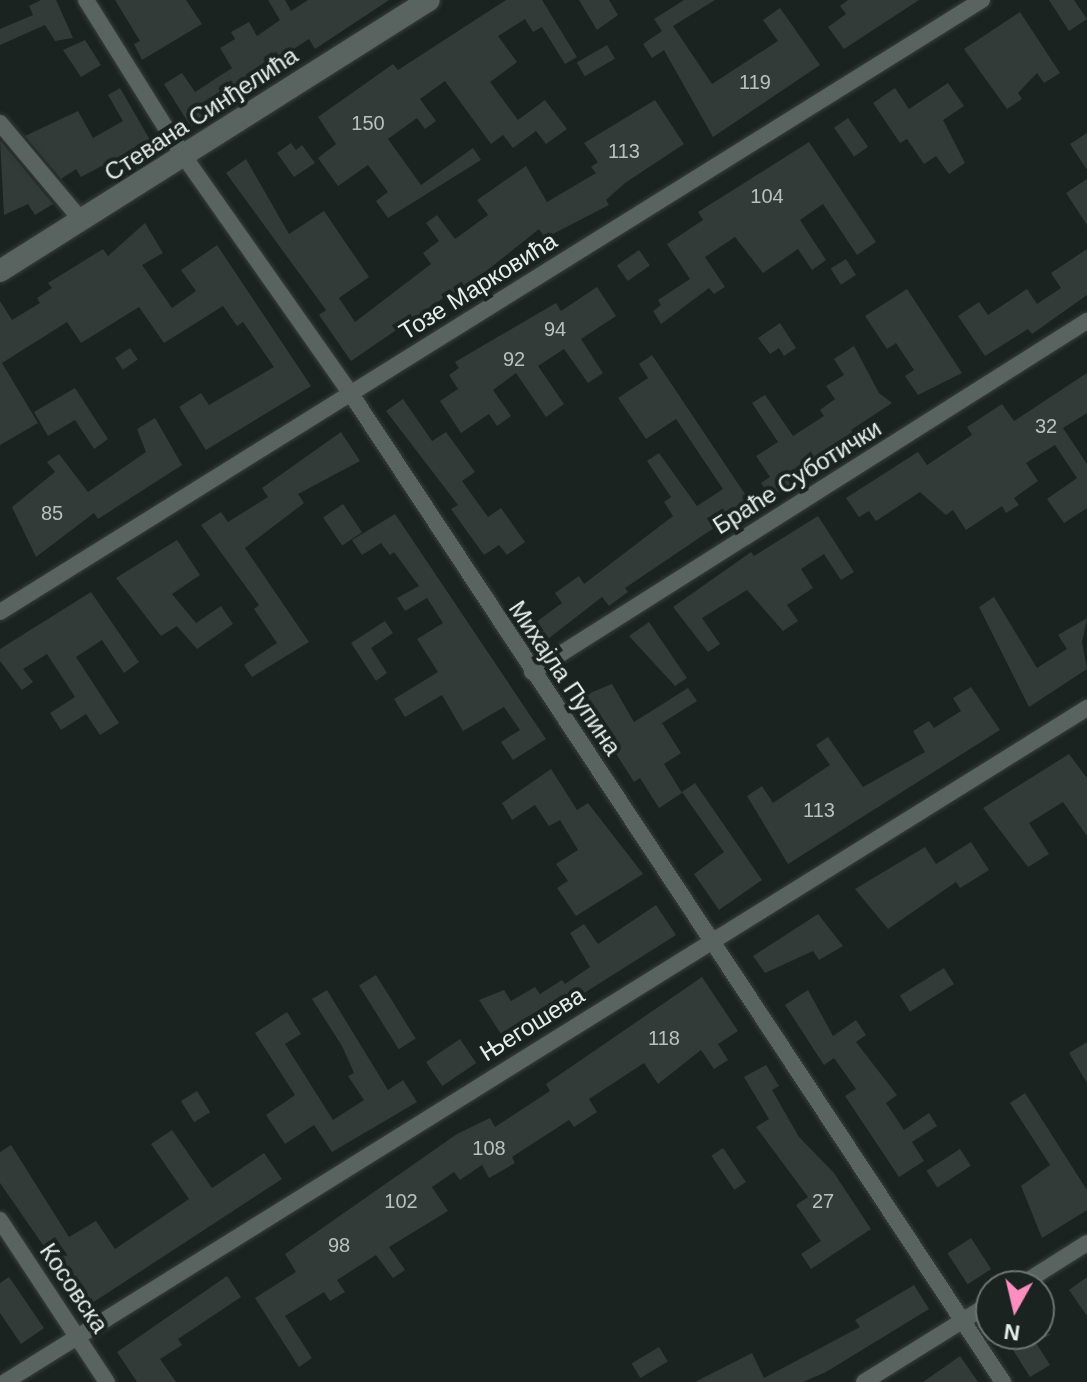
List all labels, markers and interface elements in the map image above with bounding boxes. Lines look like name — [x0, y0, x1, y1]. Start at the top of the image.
street label: Стевана Синђелића — [99, 41, 303, 187]
house number: 119 — [739, 70, 771, 94]
house number: 150 — [351, 111, 385, 135]
house number: 113 — [608, 139, 640, 163]
house number: 104 — [750, 184, 784, 208]
street label: Тозе Марковића — [394, 226, 562, 346]
house number: 94 — [544, 317, 566, 341]
house number: 92 — [503, 347, 525, 371]
street label: Браће Суботички — [708, 414, 886, 540]
house number: 32 — [1035, 414, 1057, 438]
house number: 85 — [41, 501, 63, 525]
street label: Михајла Пупина — [503, 595, 627, 761]
house number: 113 — [803, 798, 835, 822]
street label: Његошева — [475, 981, 589, 1067]
house number: 118 — [648, 1026, 680, 1050]
house number: 108 — [472, 1136, 506, 1160]
house number: 102 — [384, 1189, 418, 1213]
house number: 27 — [812, 1189, 834, 1213]
house number: 98 — [328, 1233, 350, 1257]
street label: Косовска — [34, 1238, 114, 1338]
north arrow — [975, 1270, 1055, 1350]
text: N — [1002, 1319, 1021, 1346]

